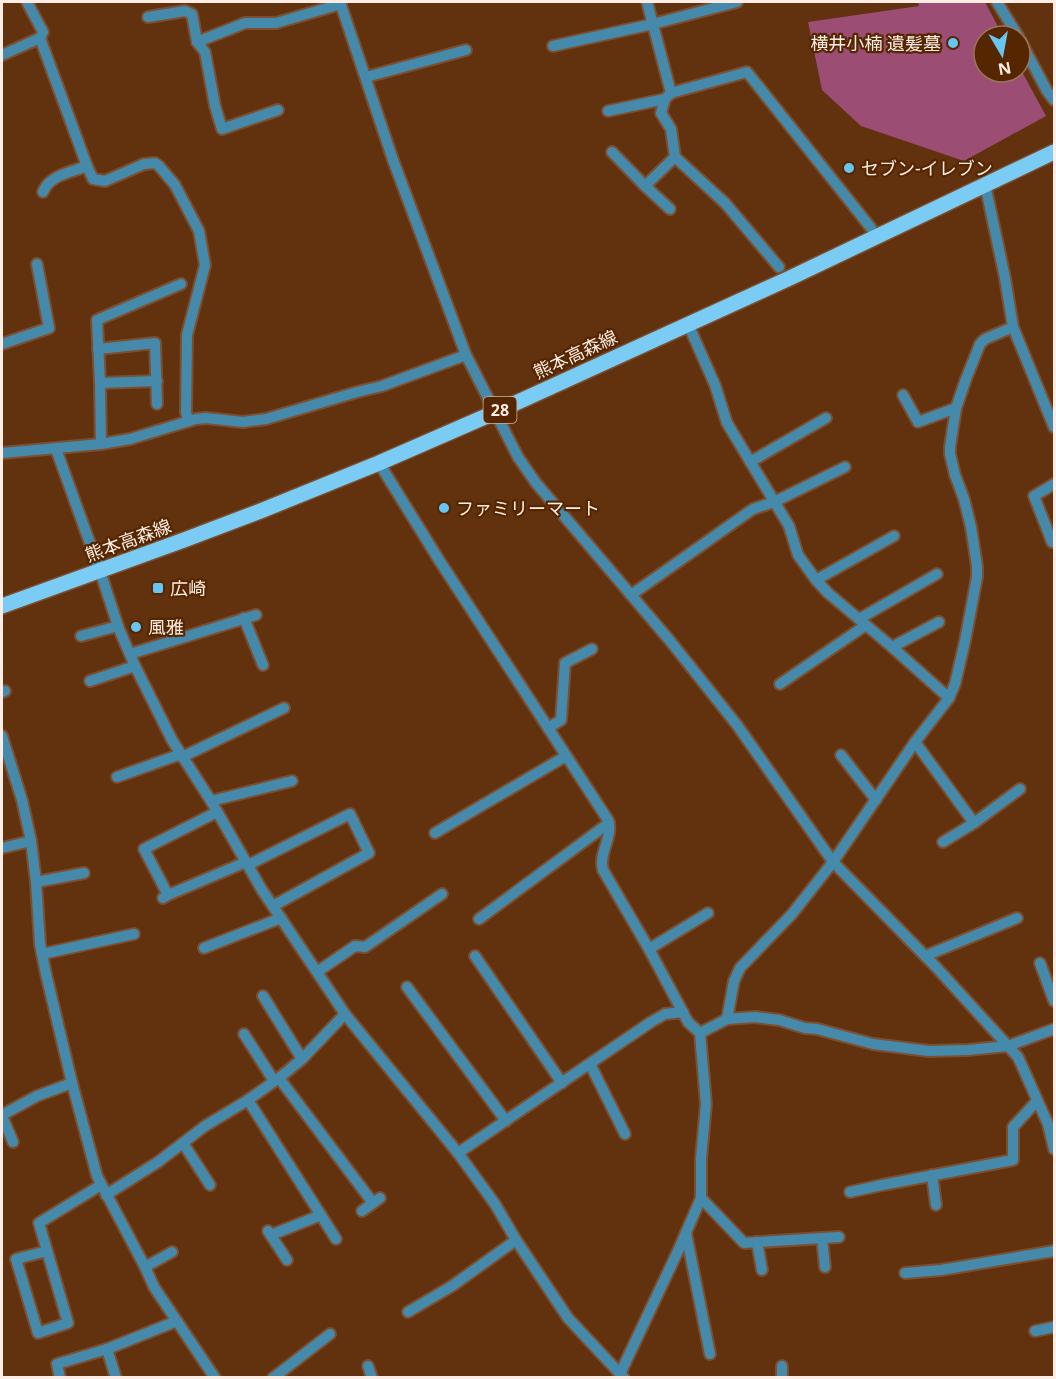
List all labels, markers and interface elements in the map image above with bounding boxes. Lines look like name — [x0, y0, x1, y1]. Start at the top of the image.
north arrow — [972, 24, 1032, 84]
place label: 横井小楠 遺髪墓 — [810, 31, 941, 55]
marker: 横井小楠 遺髪墓 — [946, 36, 960, 50]
text: N — [996, 57, 1013, 81]
place label: セブン-イレブン — [861, 156, 993, 180]
marker: セブン-イレブン — [842, 161, 856, 175]
street label: 熊本高森線 — [529, 324, 621, 384]
road number: 28 — [484, 397, 516, 423]
place label: ファミリーマート — [456, 496, 600, 520]
marker: ファミリーマート — [437, 501, 451, 515]
street label: 熊本高森線 — [82, 513, 174, 567]
place label: 広崎 — [170, 576, 206, 600]
marker: 広崎 — [151, 581, 165, 595]
place label: 風雅 — [148, 615, 184, 639]
marker: 風雅 — [129, 620, 143, 634]

